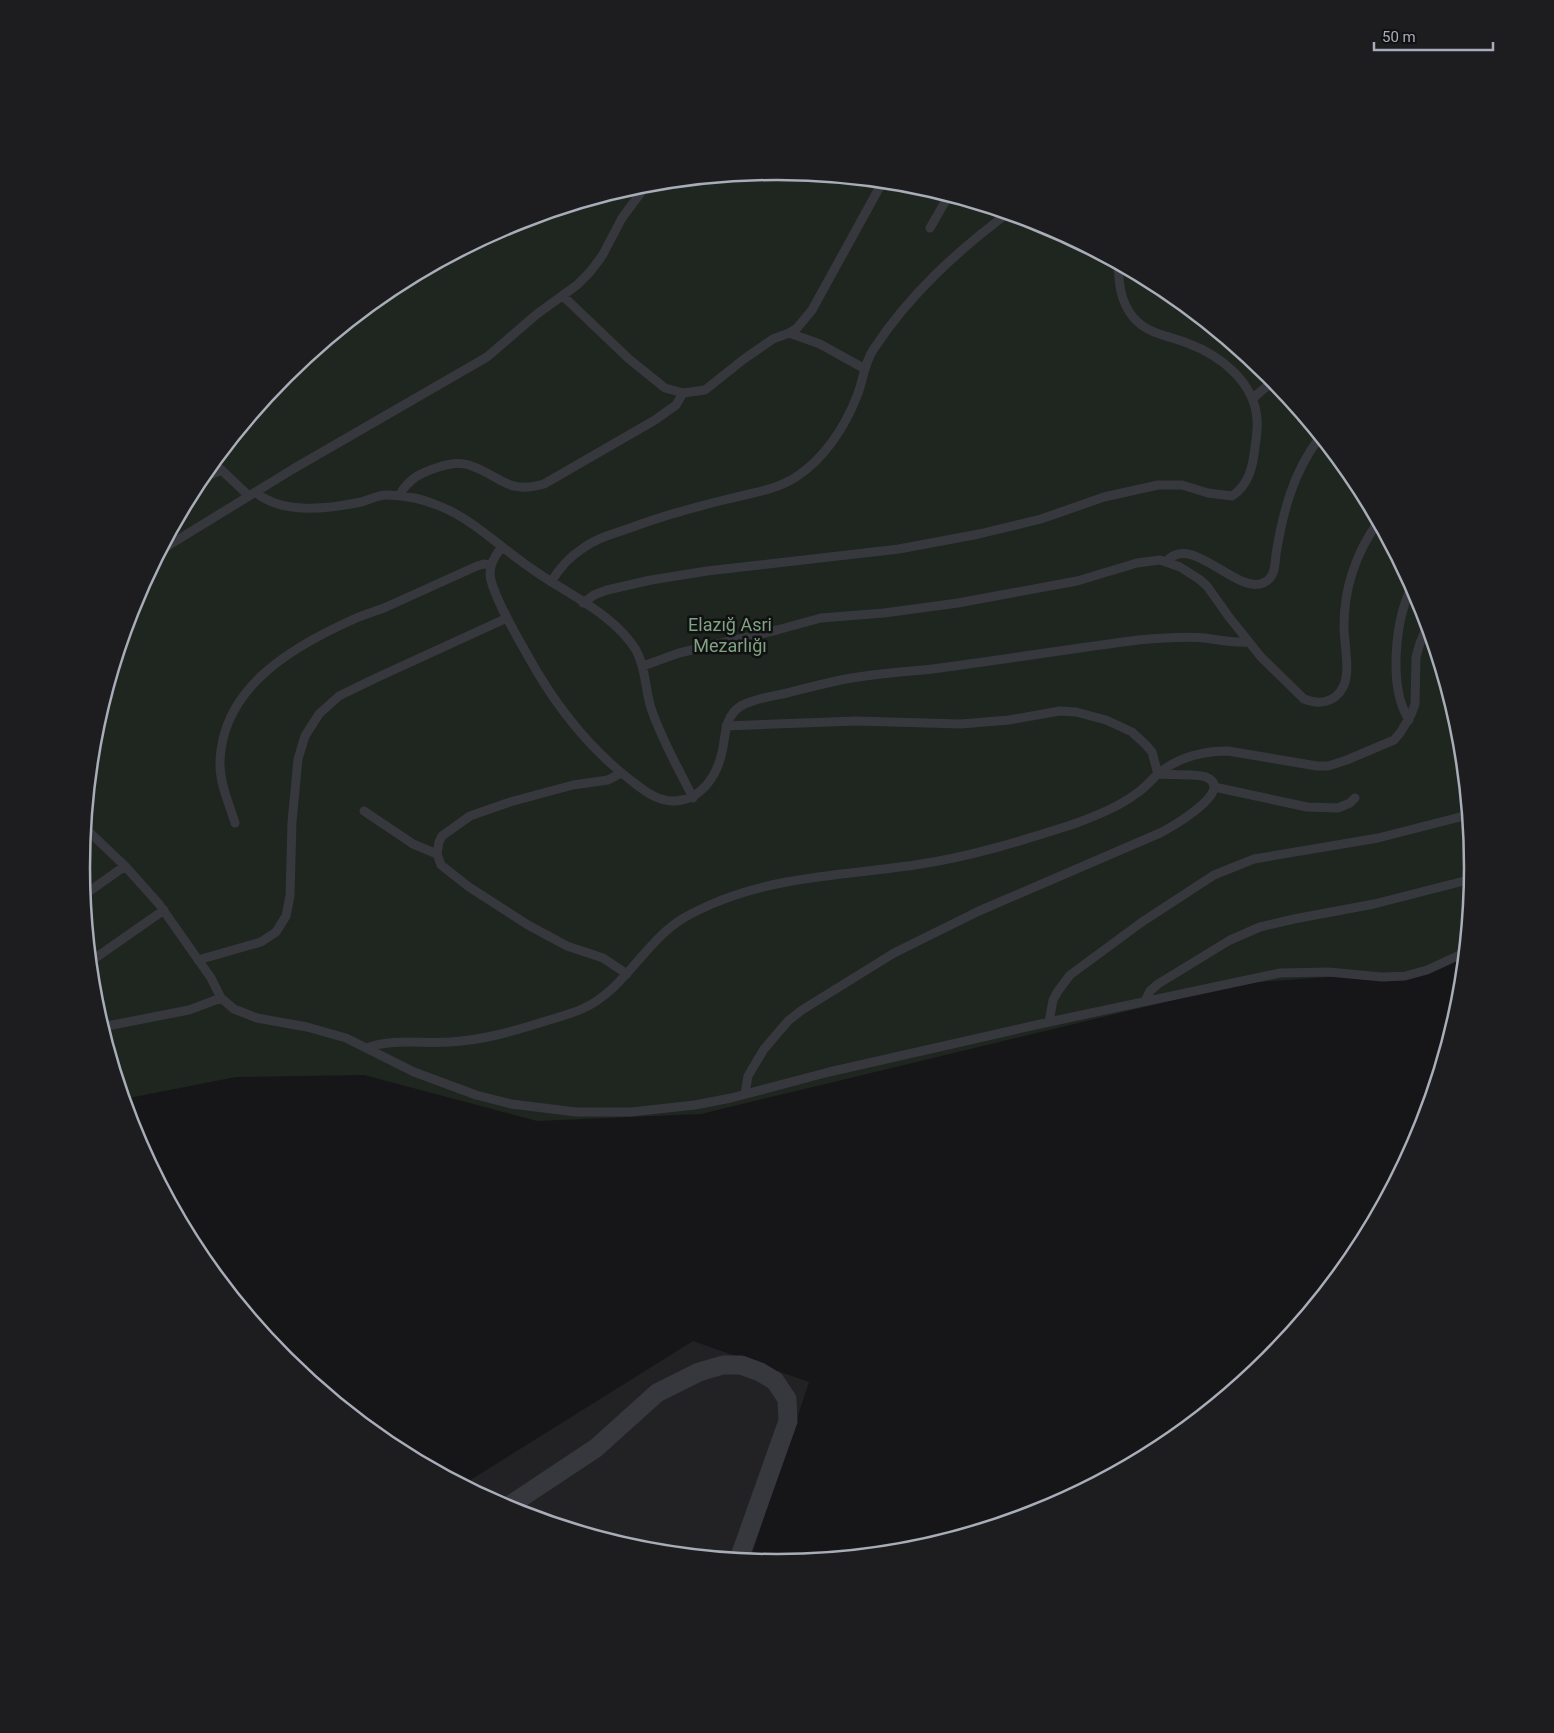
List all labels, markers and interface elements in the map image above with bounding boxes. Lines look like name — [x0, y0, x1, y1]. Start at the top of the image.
scale bar — [1374, 20, 1493, 52]
text: 50 m — [1382, 28, 1416, 46]
park label: Elazığ Asri Mezarlığı — [688, 614, 772, 656]

